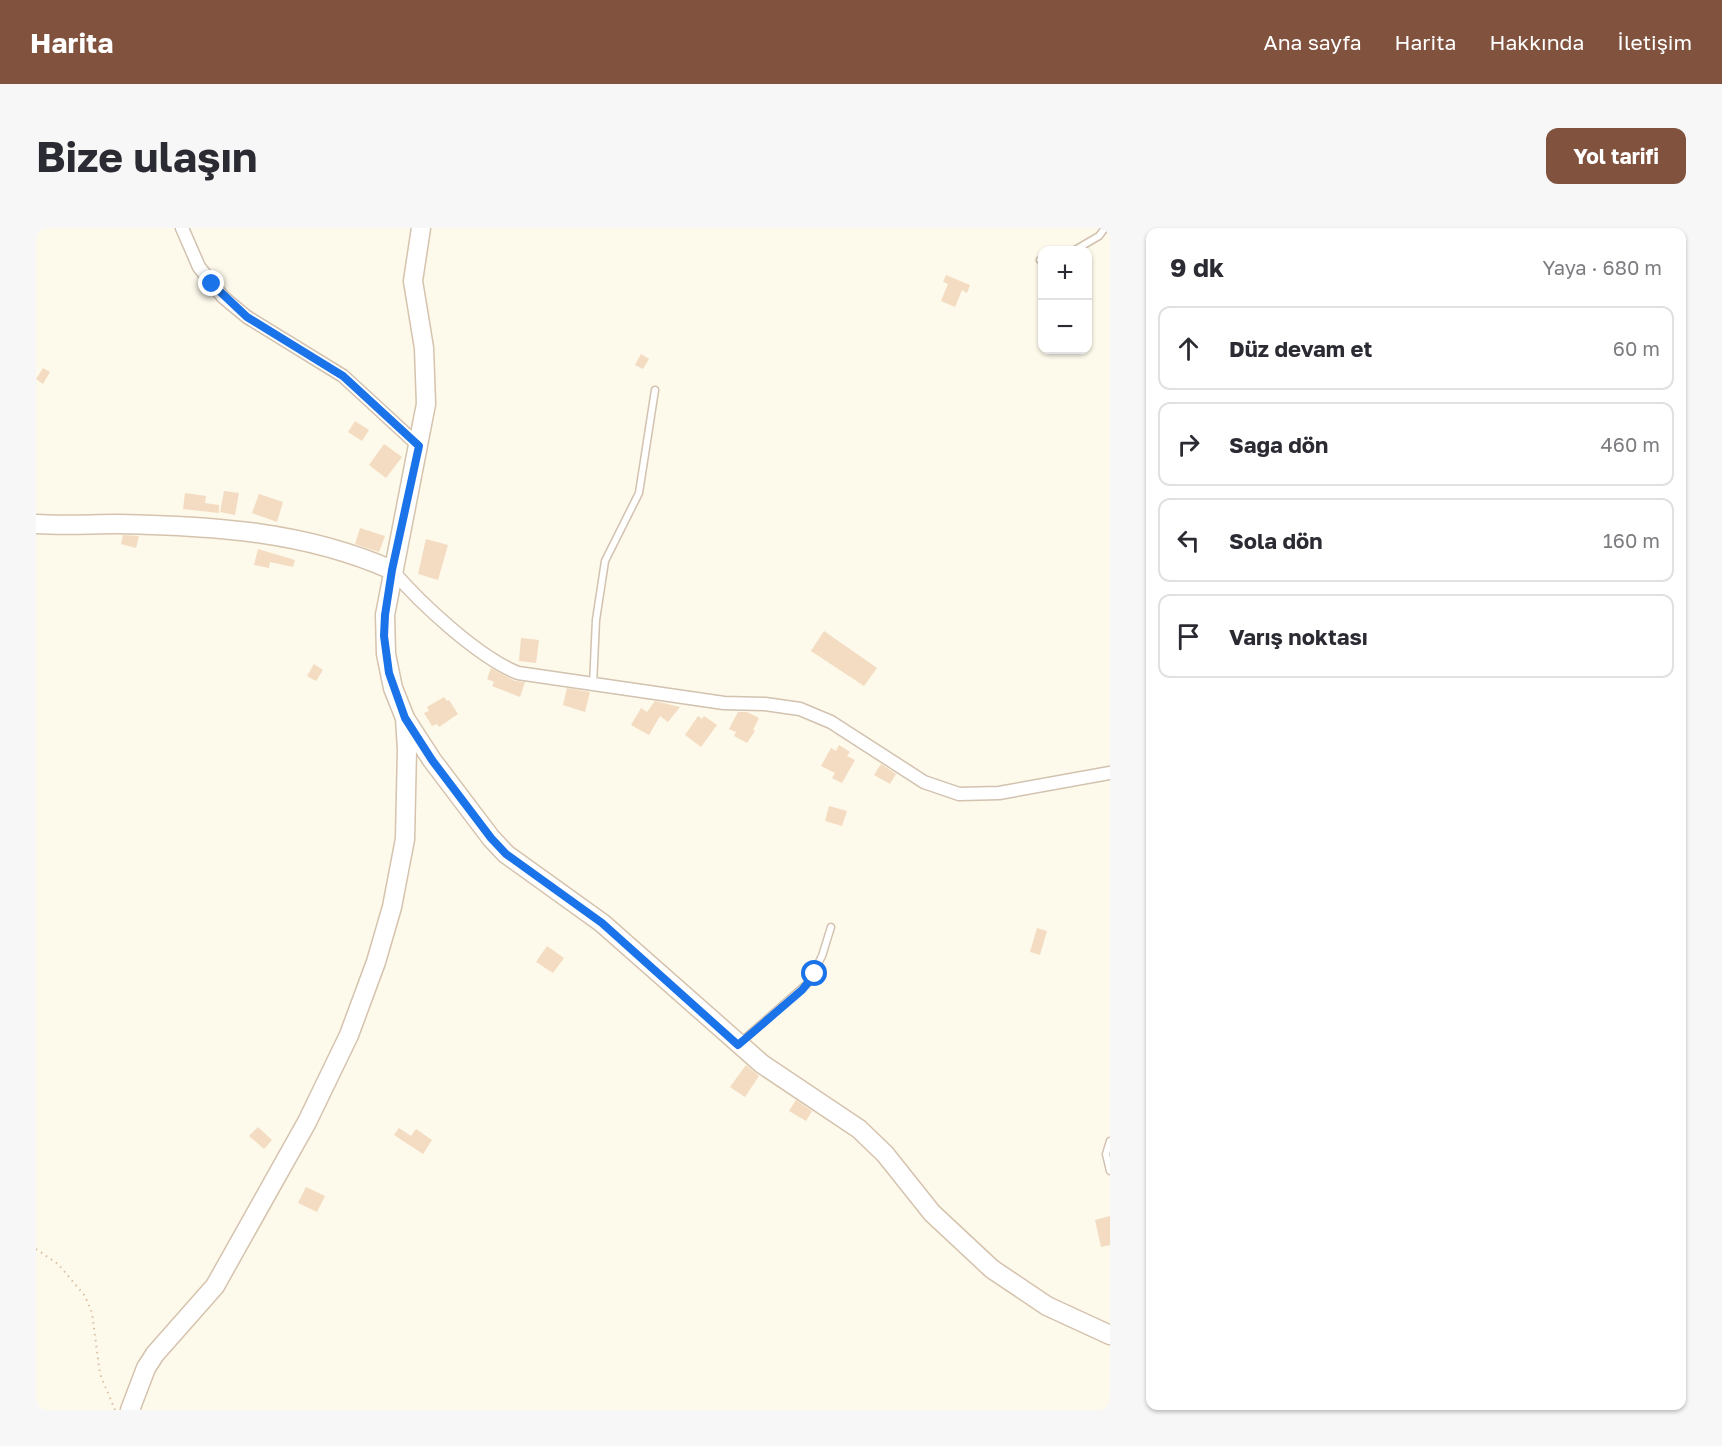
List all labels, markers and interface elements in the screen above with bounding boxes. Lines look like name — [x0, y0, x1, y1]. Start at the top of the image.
text: Harita — [30, 26, 114, 59]
text: Ana sayfa — [1264, 29, 1362, 55]
text: Harita — [1395, 29, 1456, 55]
text: Hakkında — [1489, 29, 1584, 55]
text: İletişim — [1617, 29, 1692, 55]
button: Yol tarifi — [1546, 128, 1686, 184]
text: Bize ulaşın — [36, 131, 257, 181]
map controls — [1038, 246, 1092, 354]
button: + — [1038, 246, 1092, 300]
text: 9 dk — [1170, 252, 1224, 283]
text: Yaya · 680 m — [1543, 255, 1662, 279]
route end — [198, 270, 224, 296]
button: − — [1038, 300, 1092, 354]
icon: ahead — [1172, 332, 1205, 365]
text: Düz devam et — [1229, 335, 1372, 362]
text: 60 m — [1613, 336, 1660, 360]
icon: right — [1172, 428, 1205, 461]
text: Sağa dön — [1229, 431, 1328, 458]
text: 460 m — [1601, 432, 1660, 456]
icon: left — [1172, 524, 1205, 557]
text: Sola dön — [1229, 527, 1323, 554]
text: 160 m — [1603, 528, 1660, 552]
icon: arrive — [1172, 620, 1205, 653]
text: Varış noktası — [1229, 623, 1368, 650]
route start — [801, 960, 827, 986]

